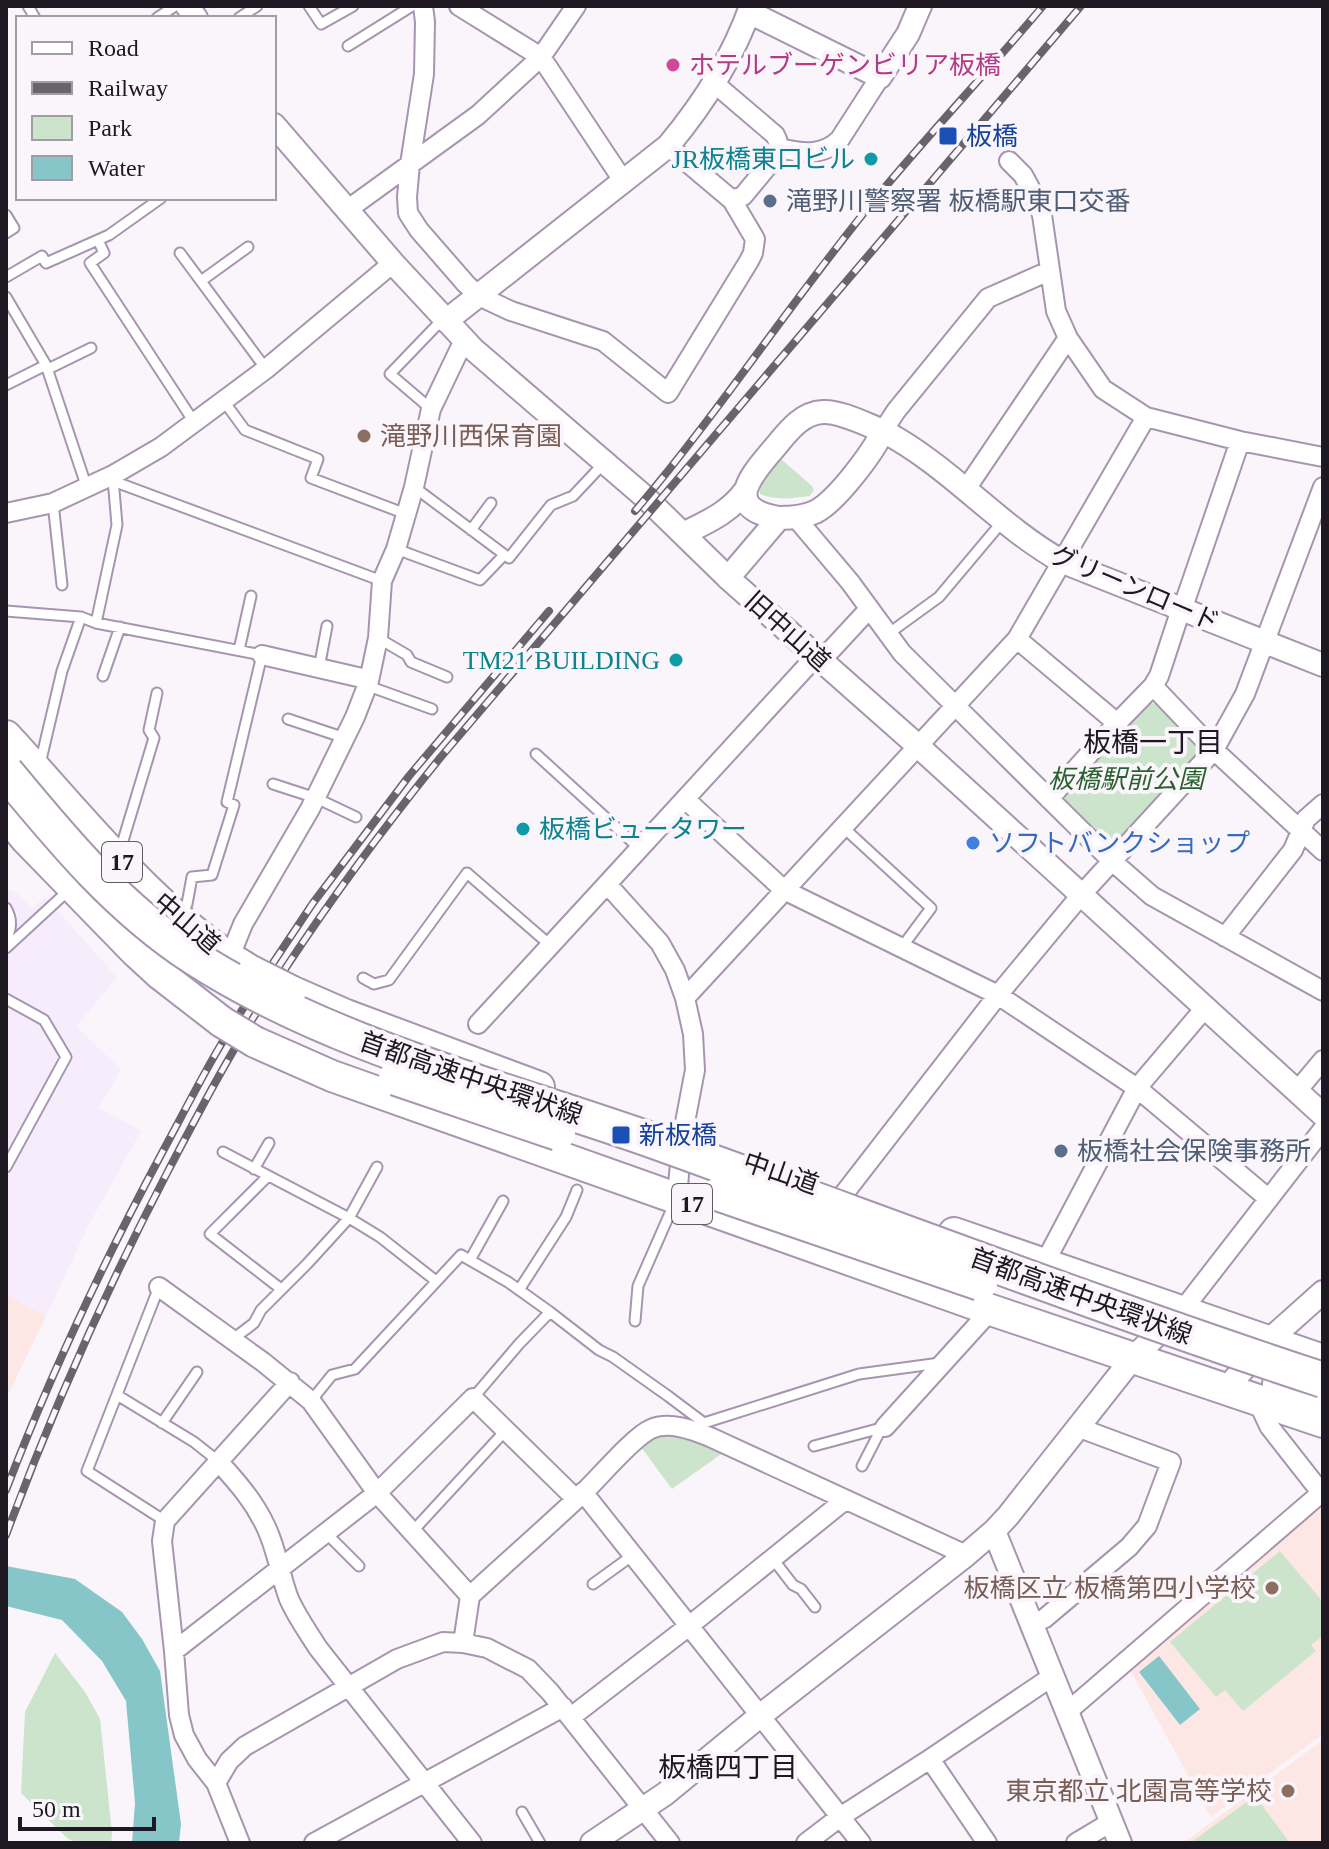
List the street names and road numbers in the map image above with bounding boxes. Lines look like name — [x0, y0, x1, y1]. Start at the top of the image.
street label: グリーンロード — [1046, 540, 1224, 637]
street label: 旧中山道 — [739, 586, 836, 677]
road number: 17 — [102, 842, 142, 882]
street label: 中山道 — [148, 887, 226, 960]
street label: 首都高速中央環状線 — [355, 1027, 586, 1130]
street label: 中山道 — [739, 1147, 822, 1200]
road number: 17 — [672, 1184, 712, 1224]
street label: 首都高速中央環状線 — [966, 1243, 1196, 1350]

